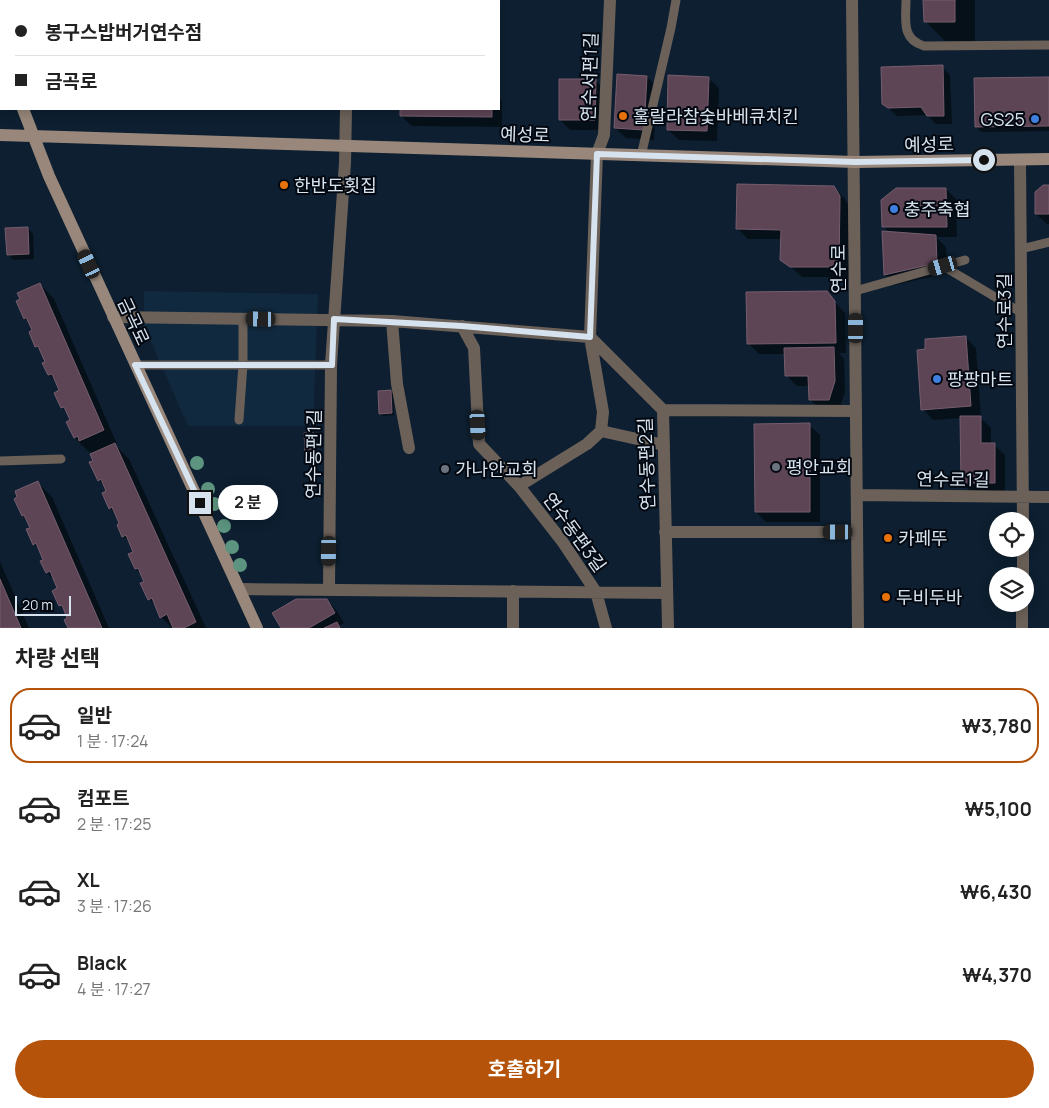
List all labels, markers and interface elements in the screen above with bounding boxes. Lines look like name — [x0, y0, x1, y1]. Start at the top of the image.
text: 봉구스밥버거연수점 — [45, 19, 202, 45]
street label: 연수서편1길 — [575, 32, 603, 122]
text: 금곡로 — [45, 68, 97, 94]
place label: 훌랄라참숯바베큐치킨 — [633, 104, 799, 128]
place label: GS25 — [981, 107, 1025, 131]
marker: 훌랄라참숯바베큐치킨 — [617, 110, 629, 122]
marker: GS25 — [1029, 113, 1041, 125]
street label: 예성로 — [500, 121, 550, 147]
street label: 예성로 — [904, 132, 954, 156]
route start — [973, 149, 995, 171]
place label: 한반도횟집 — [294, 173, 377, 197]
marker: 한반도횟집 — [278, 179, 290, 191]
place label: 충주축협 — [904, 197, 970, 221]
marker: 충주축협 — [888, 203, 900, 215]
street label: 연수로 — [826, 244, 850, 294]
car — [75, 247, 102, 281]
car — [926, 255, 959, 277]
street label: 연수로3길 — [992, 273, 1016, 349]
street label: 금곡로 — [113, 293, 155, 349]
car — [245, 311, 276, 327]
car — [848, 313, 863, 343]
place label: 팡팡마트 — [947, 367, 1013, 391]
marker: 팡팡마트 — [931, 373, 943, 385]
street label: 연수동편1길 — [300, 409, 326, 499]
car — [469, 410, 486, 440]
street label: 연수동편2길 — [632, 417, 660, 511]
place label: 평안교회 — [786, 455, 852, 479]
place label: 가나안교회 — [455, 457, 538, 481]
marker: 평안교회 — [770, 461, 782, 473]
marker: 가나안교회 — [439, 463, 451, 475]
street label: 연수로1길 — [916, 466, 990, 492]
callout: 2 분 — [218, 486, 278, 520]
street label: 연수동편3길 — [538, 487, 612, 577]
text: 2 분 — [234, 491, 262, 513]
route end — [189, 492, 211, 514]
map controls — [989, 512, 1034, 612]
button: locate — [989, 512, 1034, 557]
car — [823, 525, 853, 540]
place label: 카페뚜 — [898, 526, 948, 550]
marker: 카페뚜 — [882, 532, 894, 544]
car — [321, 536, 336, 566]
button: layers — [989, 567, 1034, 612]
place label: 두비두바 — [896, 585, 963, 609]
marker: 두비두바 — [880, 591, 892, 603]
scale bar — [15, 593, 71, 616]
text: 20 m — [22, 595, 53, 614]
text: 차량 선택 — [15, 643, 100, 673]
text: 일반 — [77, 702, 112, 728]
icon: car — [17, 703, 62, 748]
text: ₩3,780 — [962, 713, 1032, 739]
text: 1 분 · 17:24 — [77, 730, 148, 752]
text: 컴포트 — [77, 785, 129, 811]
icon: car — [17, 786, 62, 831]
text: ₩5,100 — [965, 796, 1032, 822]
text: 2 분 · 17:25 — [77, 813, 151, 835]
text: XL — [77, 867, 100, 893]
icon: car — [17, 869, 62, 914]
text: ₩6,430 — [960, 879, 1032, 905]
text: 3 분 · 17:26 — [77, 895, 152, 917]
text: Black — [77, 950, 126, 976]
icon: car — [17, 952, 62, 997]
text: ₩4,370 — [962, 962, 1032, 988]
text: 4 분 · 17:27 — [77, 978, 151, 1000]
button: 호출하기 — [15, 1040, 1034, 1098]

